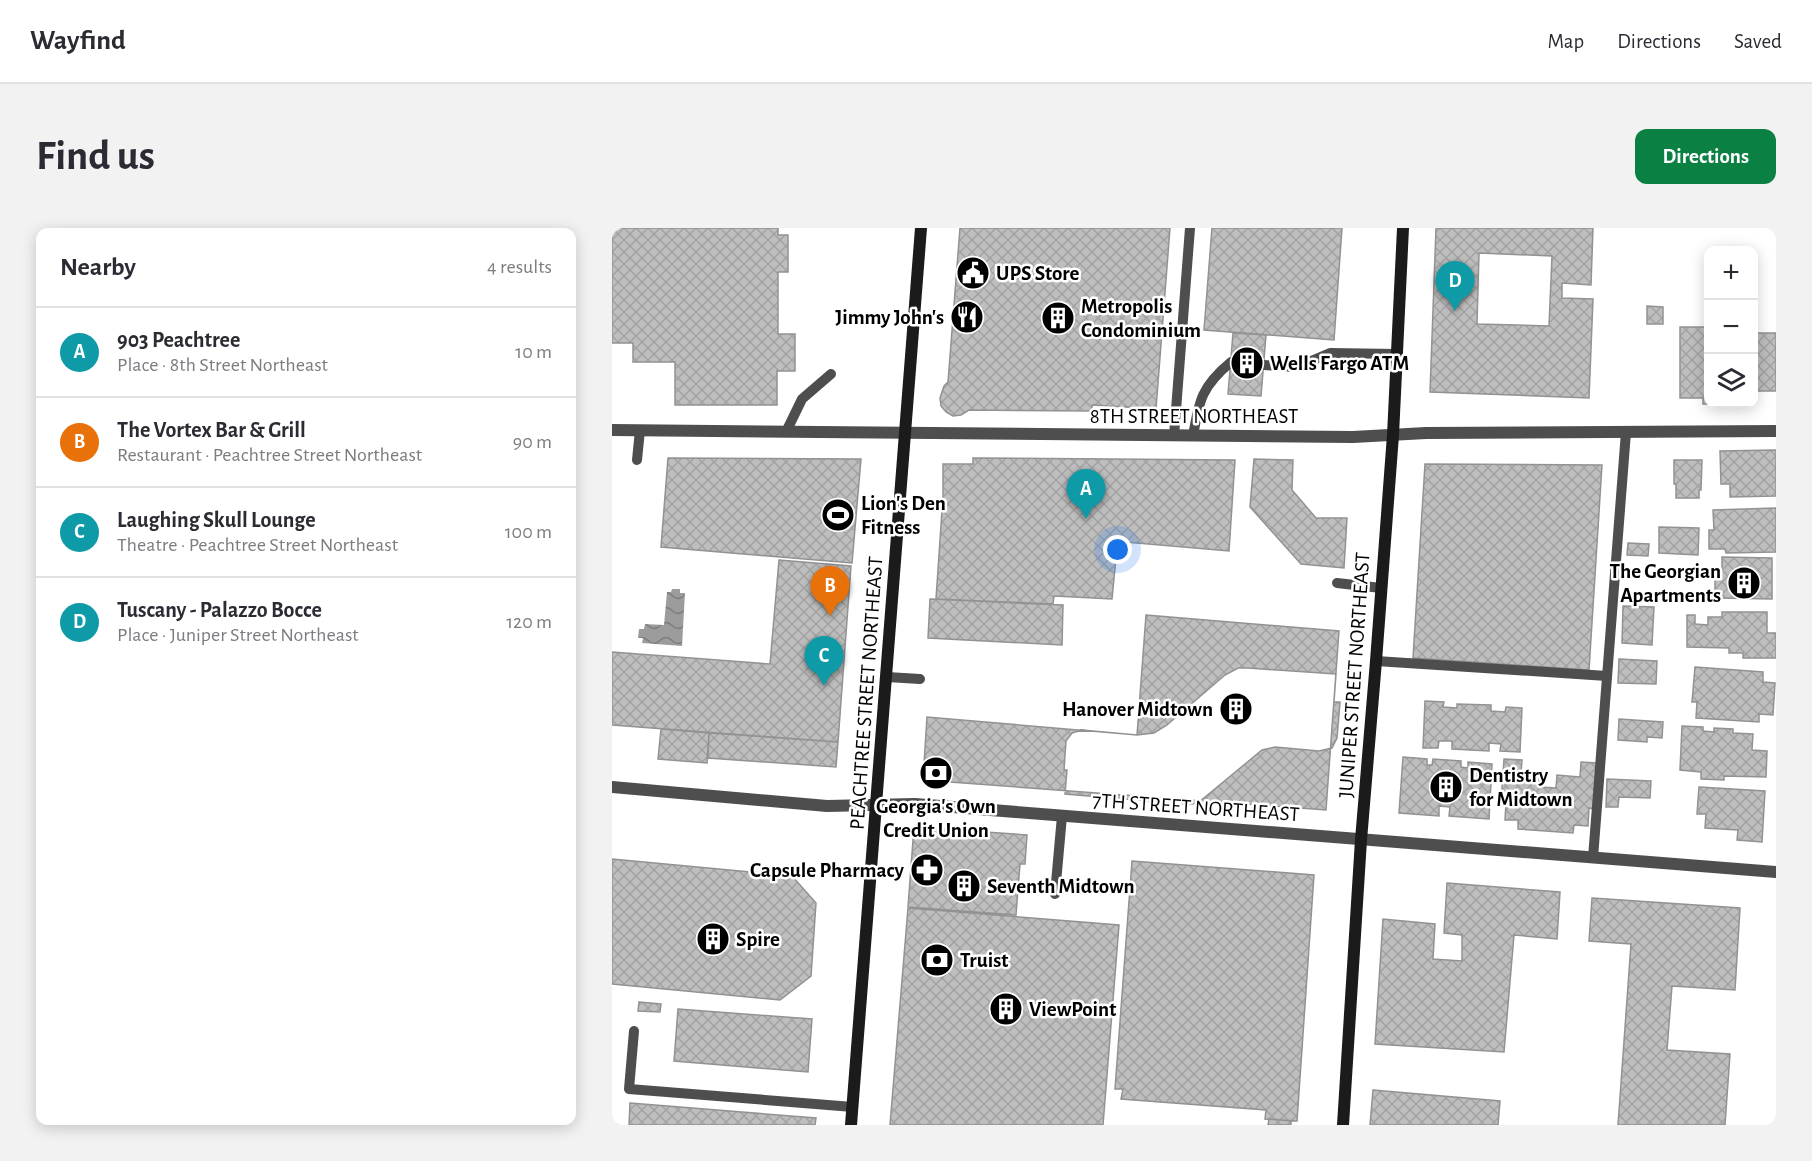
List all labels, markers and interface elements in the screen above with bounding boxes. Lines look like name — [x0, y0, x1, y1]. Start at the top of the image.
text: Wayfind — [30, 27, 126, 55]
text: Map — [1548, 31, 1584, 52]
text: Directions — [1617, 31, 1701, 52]
text: Saved — [1734, 31, 1782, 52]
button: Directions — [1635, 129, 1776, 184]
text: Find us — [36, 135, 155, 177]
map controls — [1704, 246, 1758, 408]
button: + — [1704, 246, 1758, 300]
text: Nearby — [60, 254, 136, 280]
public building icon: UPS Store — [955, 255, 991, 291]
text: 4 results — [487, 257, 552, 277]
pin: D — [1436, 262, 1474, 311]
place label: UPS Store — [996, 263, 1080, 284]
place label: Metropolis Condominium — [1081, 296, 1201, 341]
restaurant icon: Jimmy John's — [949, 299, 985, 335]
building icon: Metropolis Condominium — [1040, 300, 1076, 336]
button: − — [1704, 300, 1758, 354]
place label: Jimmy John's — [835, 307, 944, 328]
text: 903 Peachtree — [117, 329, 240, 351]
text: A — [74, 342, 86, 362]
text: 10 m — [515, 342, 552, 362]
building icon: Wells Fargo ATM — [1229, 345, 1265, 381]
place label: Wells Fargo ATM — [1270, 353, 1409, 374]
button: layers — [1704, 354, 1758, 408]
text: Place · 8th Street Northeast — [117, 355, 328, 375]
street label: 8TH STREET NORTHEAST — [1090, 406, 1298, 427]
text: The Vortex Bar & Grill — [117, 419, 306, 441]
text: B — [74, 432, 85, 452]
text: 90 m — [513, 432, 552, 452]
text: Restaurant · Peachtree Street Northeast — [117, 445, 422, 465]
pin: A — [1066, 470, 1106, 519]
place label: Lion's Den Fitness — [861, 493, 946, 538]
sports icon: Lion's Den Fitness — [820, 497, 856, 533]
text: Laughing Skull Lounge — [117, 509, 316, 531]
text: C — [74, 522, 85, 542]
text: 100 m — [505, 522, 552, 542]
text: Theatre · Peachtree Street Northeast — [117, 535, 398, 555]
your location — [1103, 535, 1132, 564]
street label: JUNIPER STREET NORTHEAST — [1335, 551, 1374, 799]
street label: PEACHTREE STREET NORTHEAST — [846, 556, 887, 830]
place label: The Georgian Apartments — [1609, 561, 1721, 606]
building icon: The Georgian Apartments — [1726, 565, 1762, 601]
pin: B — [810, 566, 850, 616]
text: Tuscany - Palazzo Bocce — [117, 599, 322, 621]
text: D — [73, 612, 86, 632]
text: 120 m — [506, 612, 552, 632]
text: Place · Juniper Street Northeast — [117, 625, 359, 645]
pin: C — [804, 636, 844, 686]
building icon: Hanover Midtown — [1218, 691, 1254, 727]
place label: Hanover Midtown — [1062, 699, 1213, 720]
bank icon: Georgia's Own Credit Union — [918, 755, 954, 791]
place label: Dentistry for Midtown — [1469, 765, 1573, 810]
building icon: Dentistry for Midtown — [1428, 769, 1464, 805]
street label: 7TH STREET NORTHEAST — [1092, 790, 1300, 825]
place label: Georgia's Own Credit Union — [876, 796, 996, 841]
pharmacy icon: Capsule Pharmacy — [909, 852, 945, 888]
place label: Capsule Pharmacy — [750, 860, 905, 881]
building icon: Seventh Midtown — [946, 868, 982, 904]
place label: Seventh Midtown — [987, 876, 1135, 897]
building icon: Spire — [695, 921, 731, 957]
place label: Spire — [736, 929, 780, 950]
bank icon: Truist — [919, 942, 955, 978]
place label: Truist — [960, 950, 1008, 971]
building icon: ViewPoint — [988, 991, 1024, 1027]
place label: ViewPoint — [1029, 999, 1116, 1020]

